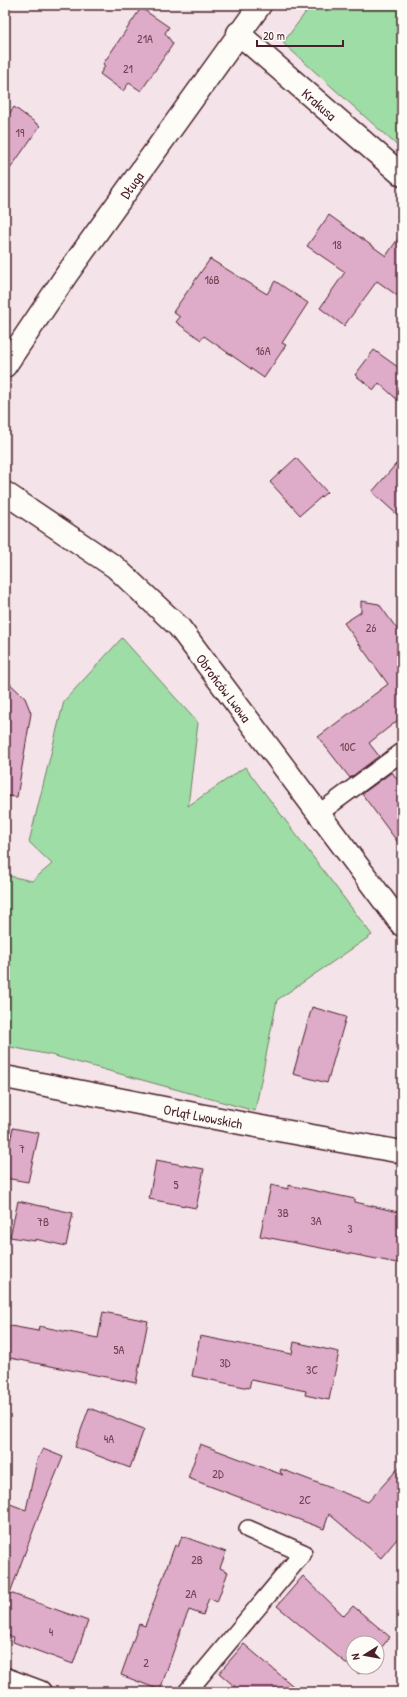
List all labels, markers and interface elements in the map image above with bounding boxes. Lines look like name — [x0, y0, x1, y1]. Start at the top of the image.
scale bar — [257, 22, 343, 48]
text: 20 m — [263, 27, 285, 44]
house number: 21A — [137, 30, 153, 47]
house number: 21 — [123, 60, 133, 77]
street label: Krakusa — [298, 83, 342, 124]
house number: 19 — [16, 124, 25, 141]
street label: Długa — [115, 167, 148, 202]
house number: 18 — [332, 236, 342, 253]
house number: 16B — [204, 271, 220, 288]
house number: 16A — [255, 342, 271, 359]
house number: 26 — [366, 619, 376, 636]
street label: Obrońców Lwowa — [192, 649, 257, 726]
house number: 10C — [340, 738, 357, 755]
street label: Orląt Lwowskich — [162, 1099, 244, 1133]
house number: 7 — [19, 1140, 25, 1157]
house number: 5 — [173, 1176, 179, 1193]
house number: 3B — [277, 1204, 289, 1221]
house number: 3A — [310, 1212, 322, 1229]
house number: 7B — [37, 1213, 49, 1230]
house number: 3 — [347, 1220, 353, 1237]
house number: 5A — [114, 1341, 125, 1358]
house number: 3D — [219, 1354, 231, 1371]
house number: 3C — [306, 1361, 318, 1378]
house number: 4A — [104, 1430, 114, 1447]
house number: 2D — [212, 1465, 224, 1482]
house number: 2C — [299, 1491, 312, 1508]
house number: 2B — [191, 1551, 203, 1568]
house number: 2A — [185, 1585, 197, 1602]
house number: 4 — [49, 1623, 54, 1640]
north arrow — [345, 1635, 385, 1675]
text: N — [348, 1653, 363, 1661]
house number: 2 — [143, 1654, 149, 1671]

